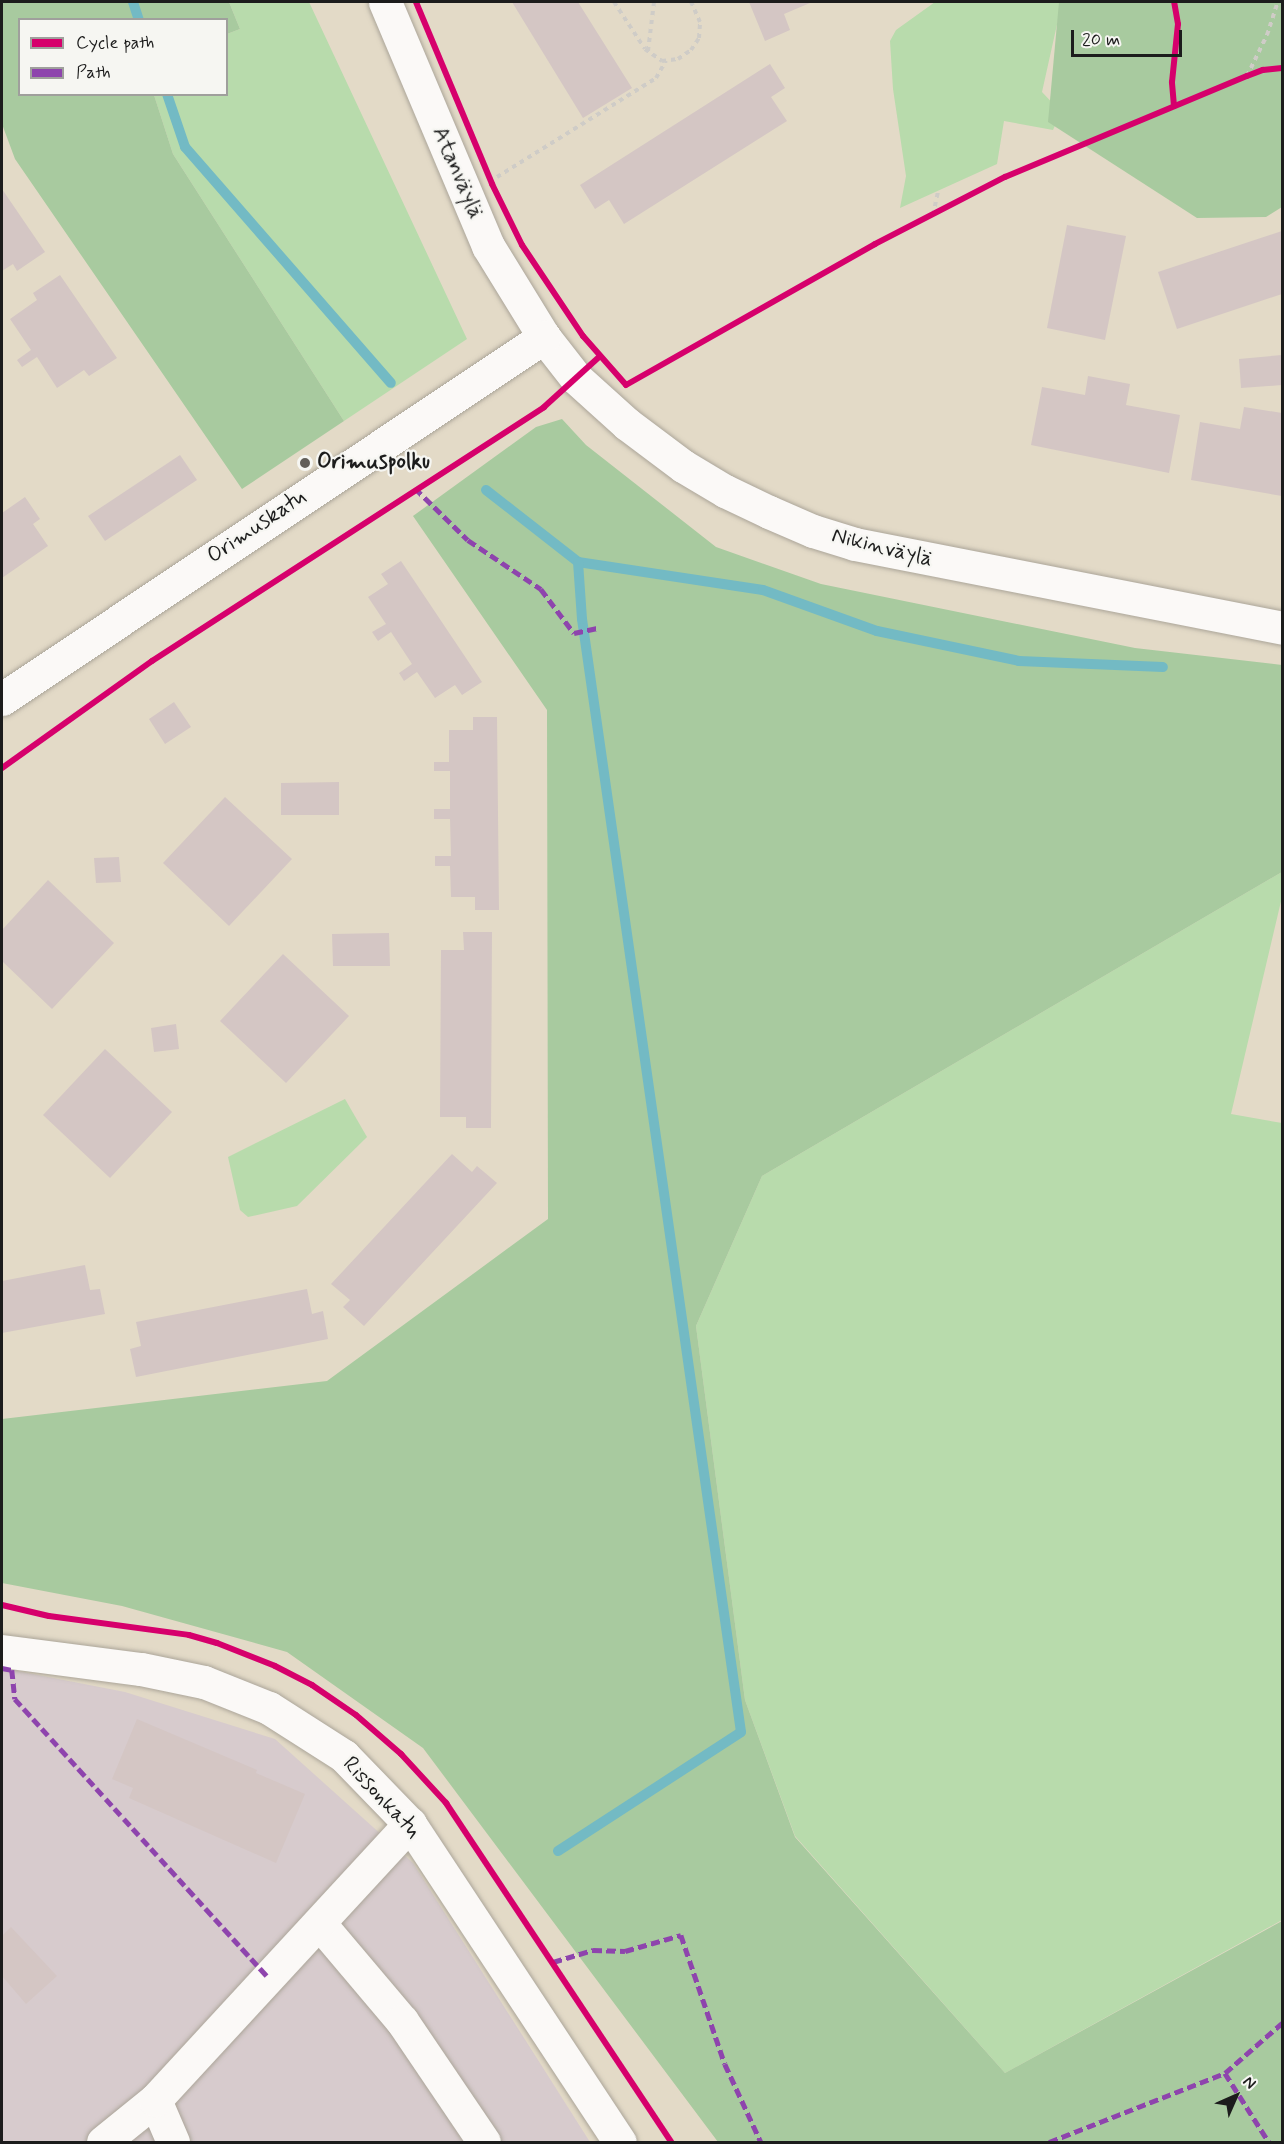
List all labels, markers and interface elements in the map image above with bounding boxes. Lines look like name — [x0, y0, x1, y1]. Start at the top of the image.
legend — [18, 18, 228, 96]
scale bar — [1074, 18, 1185, 56]
text: 20 m — [1082, 28, 1120, 52]
text: Cycle path — [76, 31, 154, 55]
text: Path — [76, 61, 111, 85]
street label: Atanväylä — [426, 123, 488, 223]
place label: Orimuspolku — [317, 450, 430, 476]
marker: Orimuspolku — [298, 456, 312, 470]
street label: Orimuskatu — [202, 484, 312, 570]
street label: Nikinväylä — [829, 523, 935, 573]
street label: Rissonkatu — [336, 1752, 426, 1844]
north arrow — [1206, 2066, 1266, 2126]
text: N — [1238, 2072, 1260, 2094]

